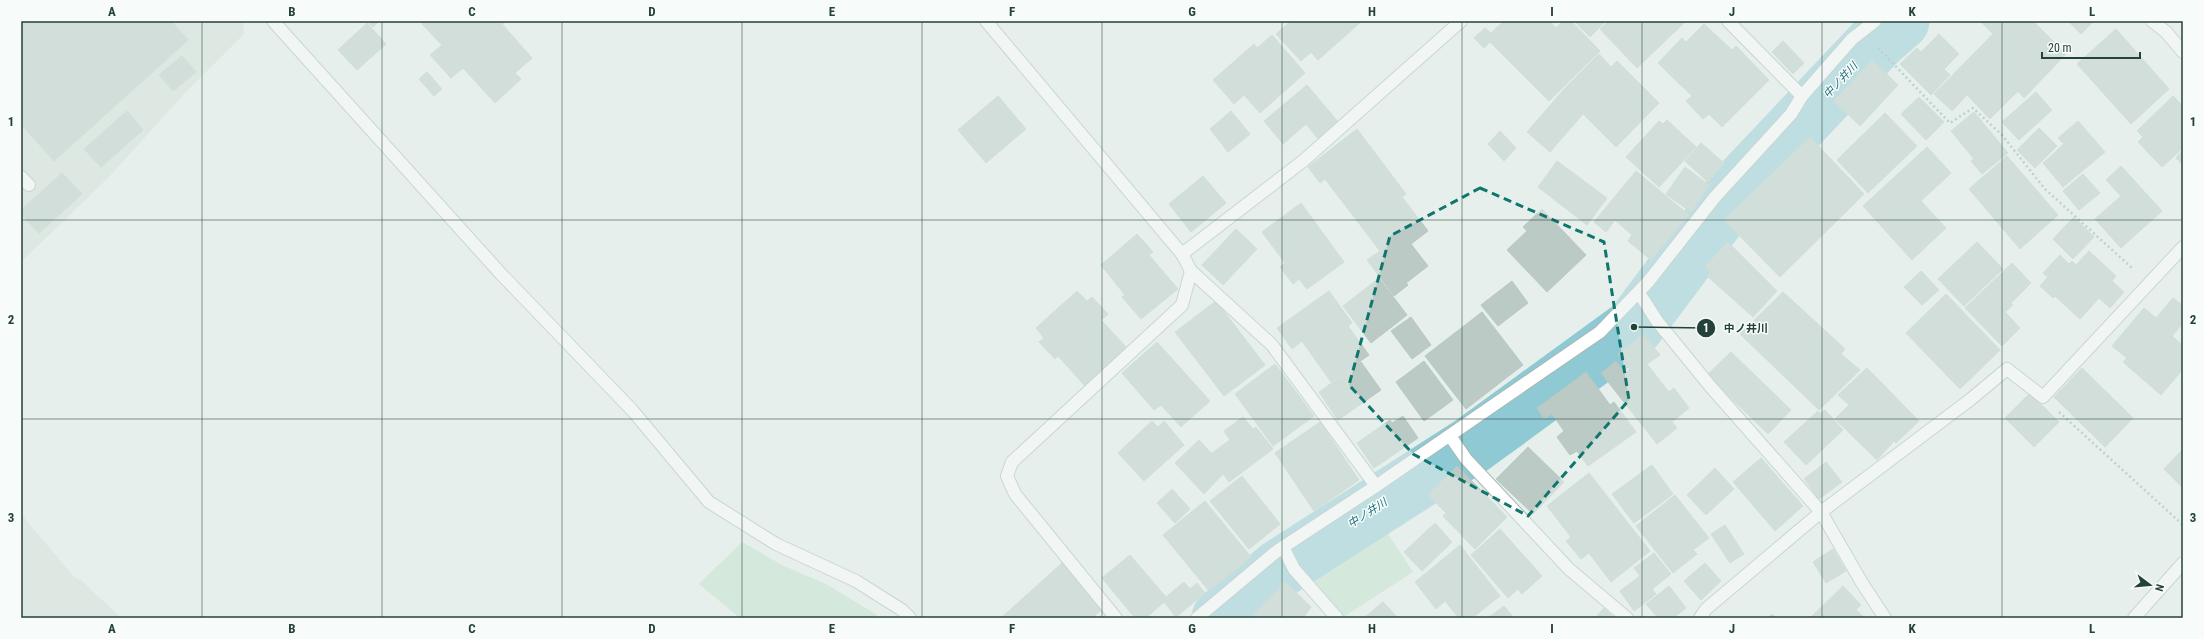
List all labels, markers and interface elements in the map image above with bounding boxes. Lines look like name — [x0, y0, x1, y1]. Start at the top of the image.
text: A — [108, 4, 116, 19]
text: B — [288, 4, 296, 19]
text: C — [468, 4, 476, 19]
text: D — [648, 4, 656, 19]
text: E — [829, 4, 836, 19]
text: F — [1009, 4, 1015, 19]
text: G — [1188, 4, 1196, 19]
text: H — [1368, 4, 1376, 19]
text: I — [1550, 4, 1554, 19]
text: J — [1729, 4, 1735, 19]
text: K — [1908, 4, 1916, 19]
text: L — [2089, 4, 2095, 19]
scale bar — [2042, 34, 2140, 60]
text: 20 m — [2048, 41, 2072, 55]
water label: 中ノ井川 — [1821, 59, 1861, 101]
text: 1 — [8, 114, 14, 129]
text: 1 — [2190, 114, 2196, 129]
text: 2 — [8, 312, 15, 327]
text: 2 — [2190, 312, 2197, 327]
callout: 中ノ井川 — [1696, 316, 1776, 339]
text: 1 — [1703, 321, 1709, 335]
text: 中ノ井川 — [1724, 322, 1768, 335]
water label: 中ノ井川 — [1345, 495, 1390, 531]
text: 3 — [8, 510, 14, 525]
text: 3 — [2190, 510, 2196, 525]
north arrow — [2130, 565, 2170, 605]
text: N — [2152, 583, 2166, 593]
text: A — [108, 621, 116, 636]
text: B — [288, 621, 296, 636]
text: C — [468, 621, 476, 636]
text: D — [648, 621, 656, 636]
text: E — [829, 621, 836, 636]
text: F — [1009, 621, 1015, 636]
text: G — [1188, 621, 1196, 636]
text: H — [1368, 621, 1376, 636]
text: I — [1550, 621, 1554, 636]
text: J — [1729, 621, 1735, 636]
text: K — [1908, 621, 1916, 636]
text: L — [2089, 621, 2095, 636]

